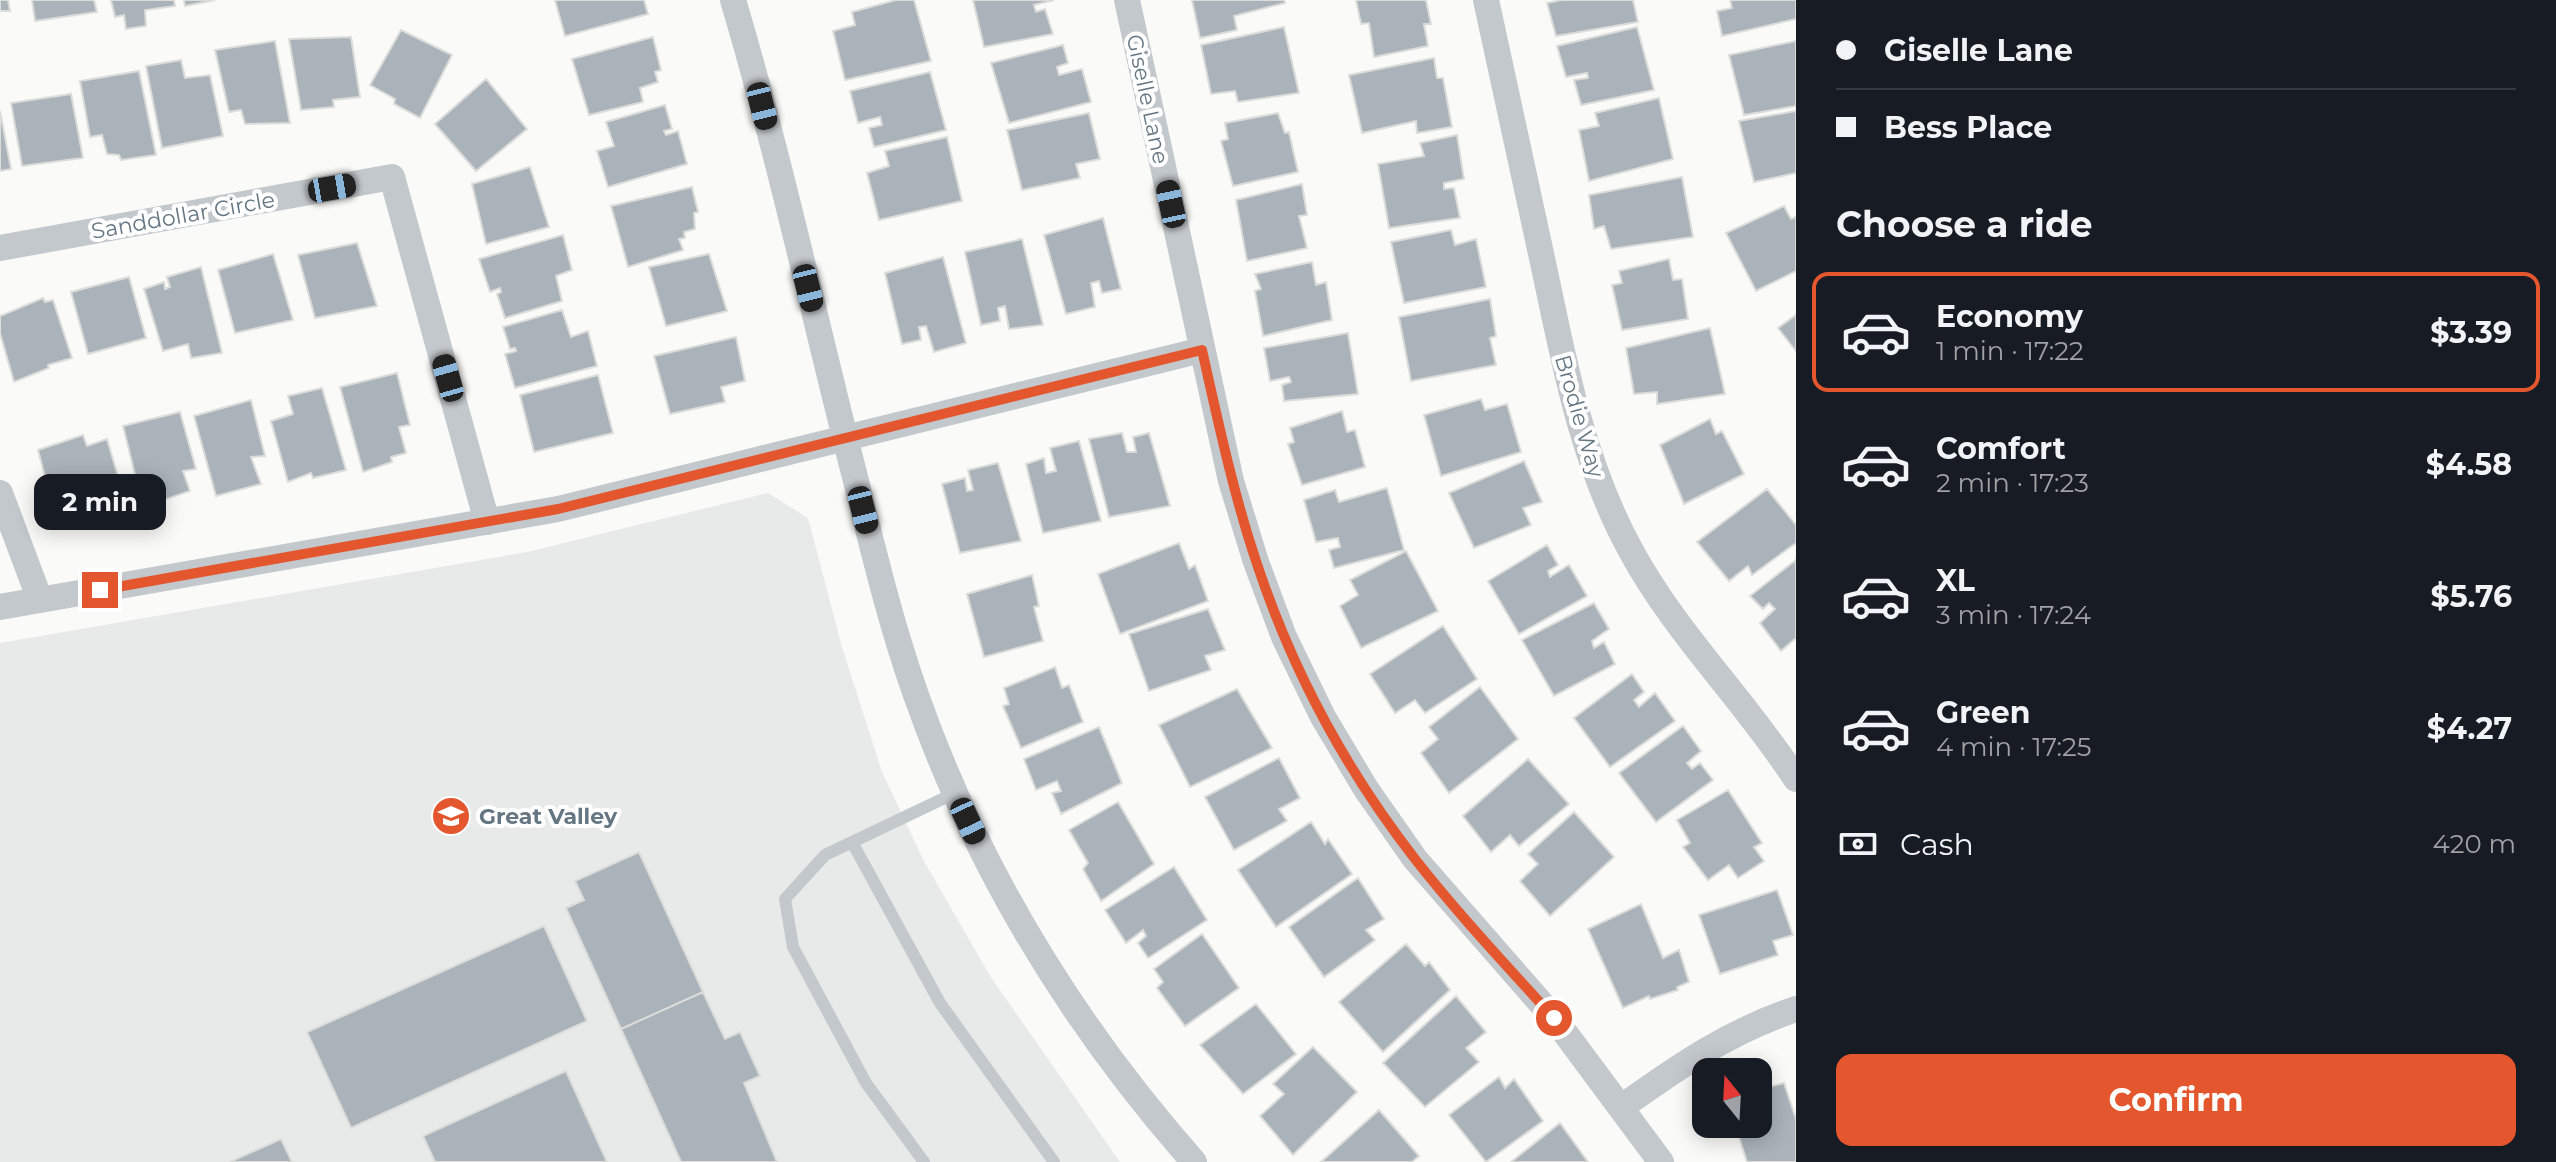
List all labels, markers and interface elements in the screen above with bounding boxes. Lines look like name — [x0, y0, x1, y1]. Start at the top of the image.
street label: Giselle Lane — [1121, 32, 1174, 166]
text: Giselle Lane — [1884, 32, 2073, 69]
car — [745, 80, 779, 132]
text: Bess Place — [1884, 109, 2052, 146]
car — [306, 172, 358, 204]
car — [1154, 178, 1188, 230]
street label: Sanddollar Circle — [89, 186, 277, 245]
text: Choose a ride — [1836, 202, 2093, 246]
car — [791, 262, 825, 314]
icon: car — [1840, 296, 1912, 368]
text: Economy — [1936, 298, 2083, 335]
text: $3.39 — [2430, 314, 2512, 351]
text: 1 min · 17:22 — [1936, 335, 2084, 367]
car — [430, 352, 466, 404]
street label: Brodie Way — [1549, 352, 1610, 481]
icon: car — [1840, 428, 1912, 500]
text: Comfort — [1936, 430, 2066, 467]
text: $4.58 — [2426, 446, 2512, 483]
text: 2 min · 17:23 — [1936, 467, 2089, 499]
callout: 2 min — [34, 474, 166, 530]
car — [846, 484, 880, 536]
text: 2 min — [62, 486, 138, 518]
icon: car — [1840, 560, 1912, 632]
text: XL — [1936, 562, 1975, 599]
route end — [82, 572, 118, 608]
text: $5.76 — [2431, 578, 2512, 615]
text: 3 min · 17:24 — [1936, 599, 2091, 631]
icon: car — [1840, 692, 1912, 764]
text: Green — [1936, 694, 2030, 731]
text: $4.27 — [2427, 710, 2512, 747]
text: 4 min · 17:25 — [1936, 731, 2092, 763]
car — [947, 794, 989, 848]
school or university icon: Great Valley — [430, 795, 472, 837]
place label: Great Valley — [479, 803, 618, 830]
icon: cash — [1836, 822, 1880, 866]
text: Cash — [1900, 826, 1974, 863]
text: 420 m — [2433, 828, 2516, 860]
route start — [1536, 1000, 1572, 1036]
button: Confirm — [1836, 1054, 2516, 1146]
north arrow — [1692, 1058, 1772, 1138]
map controls — [1692, 1058, 1772, 1138]

